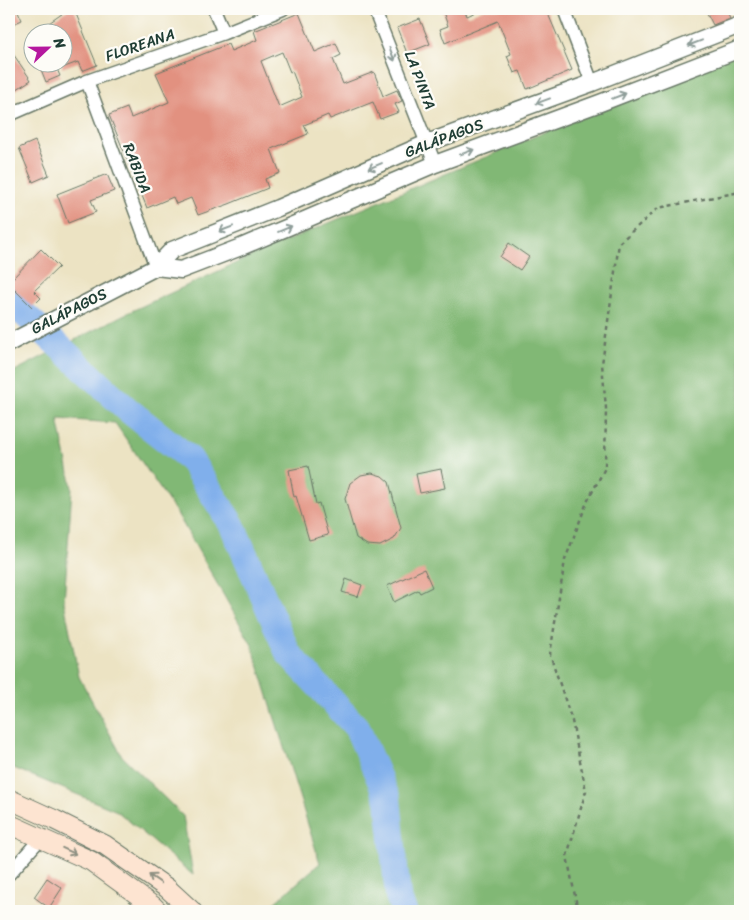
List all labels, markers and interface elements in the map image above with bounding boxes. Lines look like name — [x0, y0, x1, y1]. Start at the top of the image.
street label: FLOREANA — [102, 21, 178, 69]
north arrow — [22, 22, 72, 72]
text: N — [46, 33, 73, 53]
one-way arrow — [688, 39, 703, 48]
one-way arrow — [388, 46, 397, 61]
street label: LA PINTA — [397, 47, 443, 113]
one-way arrow — [611, 91, 626, 100]
one-way arrow — [536, 97, 551, 106]
street label: GALÁPAGOS — [401, 111, 488, 165]
street label: RABIDA — [116, 139, 158, 197]
one-way arrow — [458, 147, 474, 156]
one-way arrow — [368, 161, 383, 171]
one-way arrow — [277, 223, 292, 233]
one-way arrow — [218, 225, 234, 234]
street label: GALÁPAGOS — [26, 280, 112, 341]
one-way arrow — [61, 847, 76, 856]
one-way arrow — [148, 874, 162, 884]

